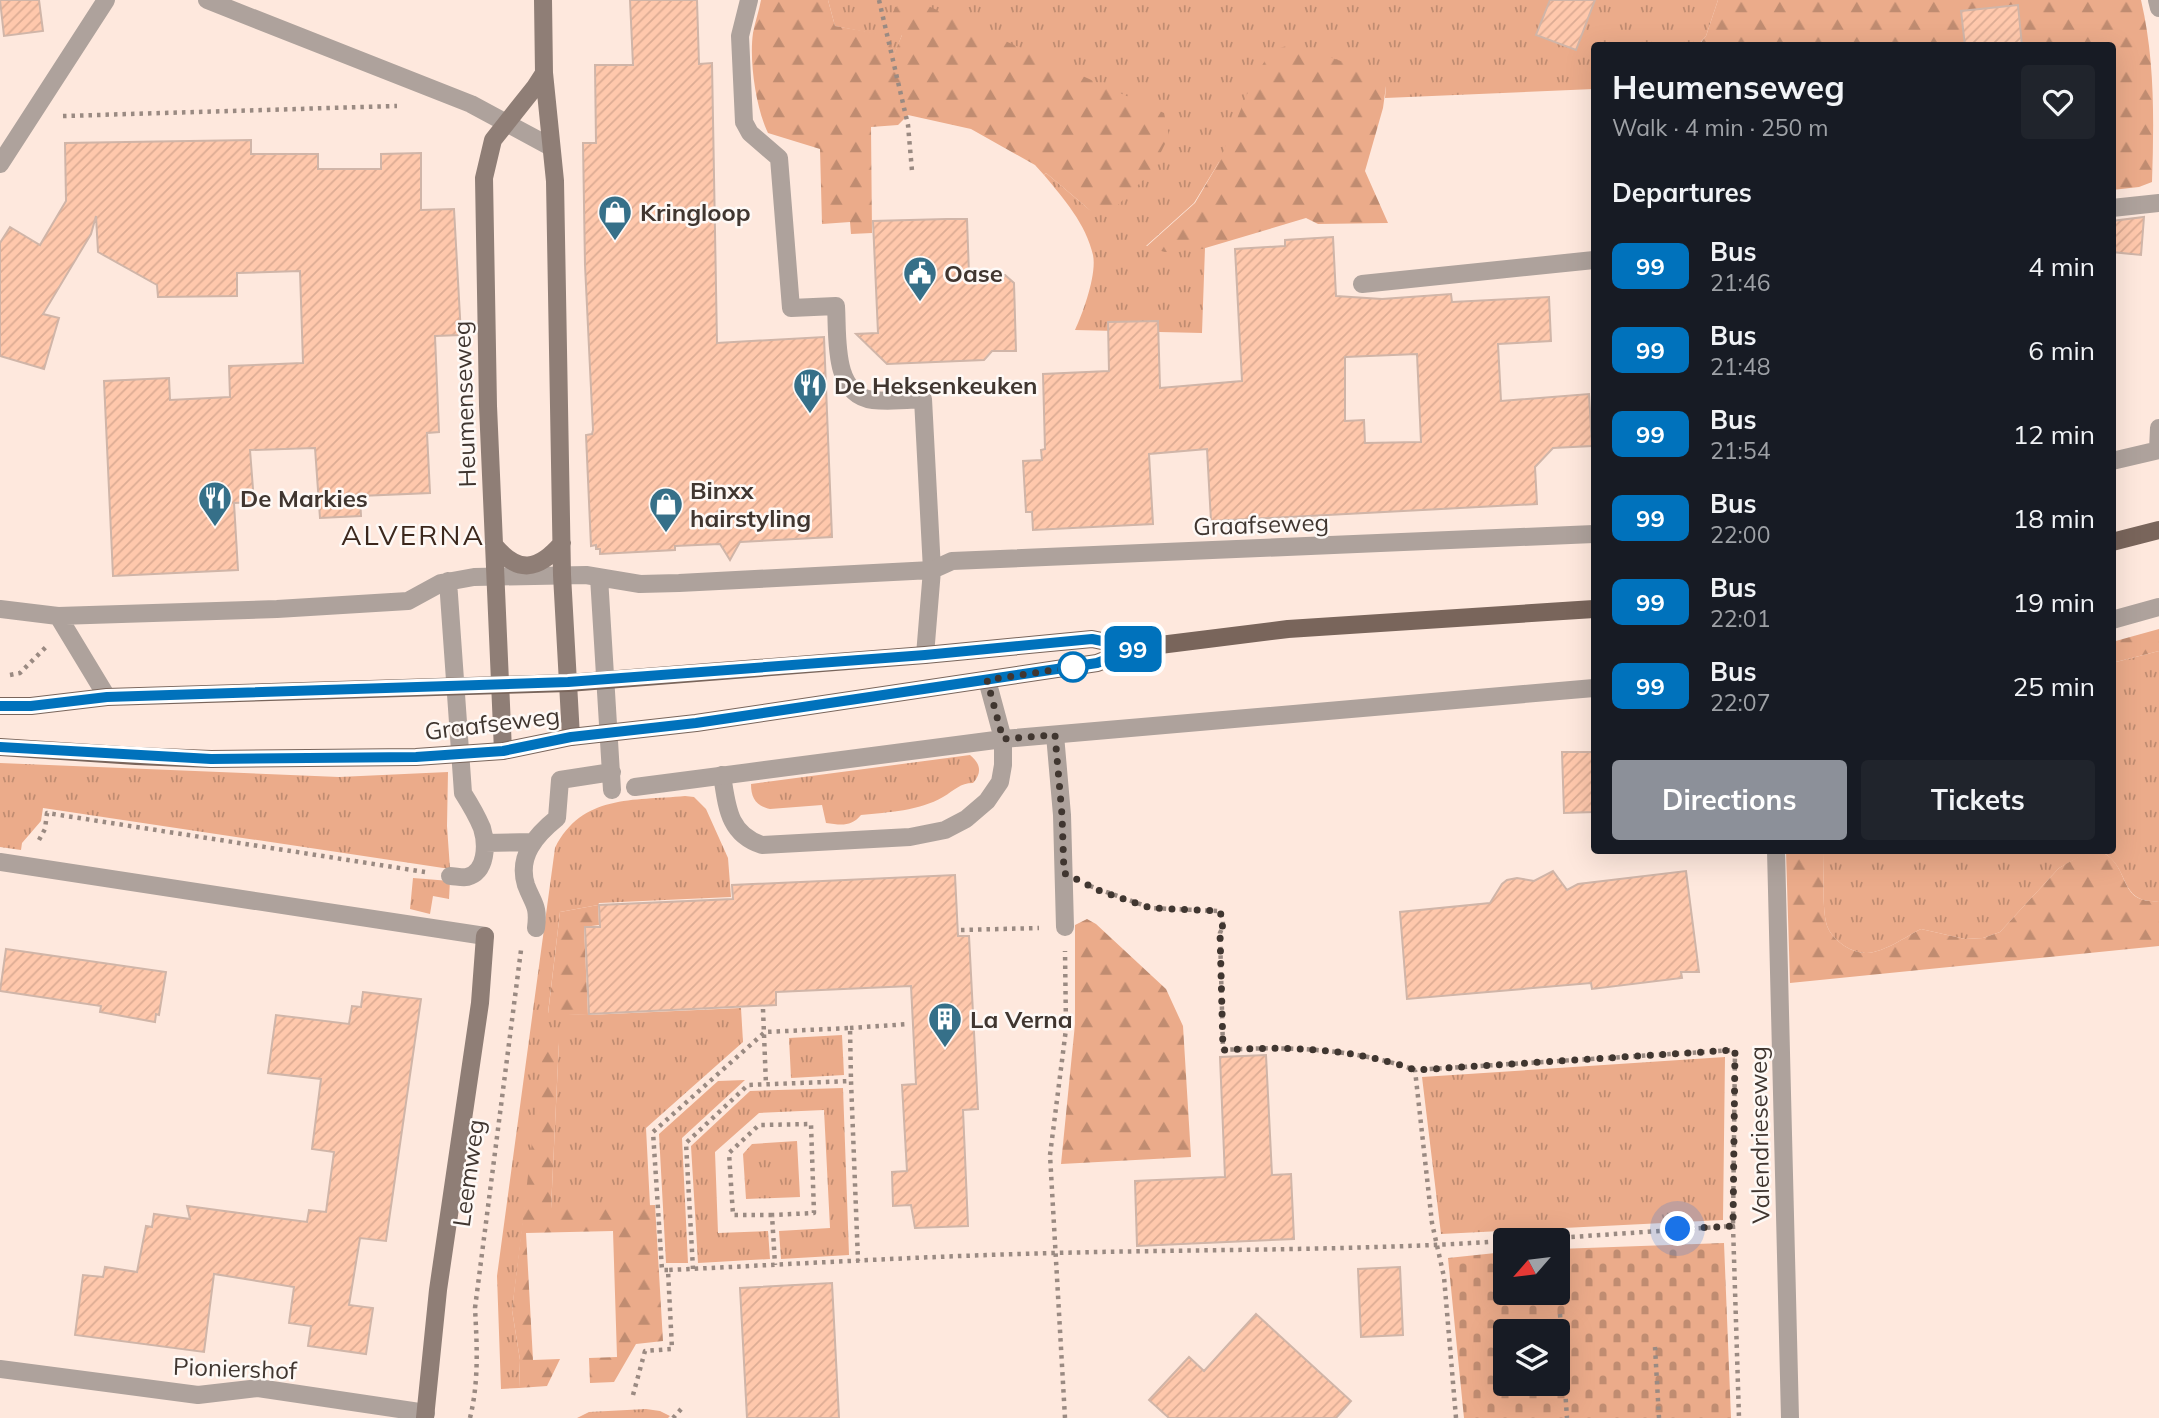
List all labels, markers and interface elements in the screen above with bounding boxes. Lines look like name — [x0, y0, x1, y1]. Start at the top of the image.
button: heart — [2021, 65, 2095, 139]
text: Heumenseweg — [1612, 66, 1845, 107]
text: Walk · 4 min · 250 m — [1612, 113, 1829, 142]
text: Departures — [1612, 176, 1752, 209]
shop icon: Kringloop — [596, 193, 634, 242]
place label: Kringloop — [640, 197, 751, 227]
text: Bus — [1710, 235, 1756, 268]
text: 4 min — [2028, 250, 2095, 283]
text: 99 — [1636, 251, 1665, 281]
public building icon: Oase — [901, 254, 939, 303]
place label: Oase — [944, 258, 1003, 288]
text: 21:46 — [1710, 268, 1770, 297]
text: Bus — [1710, 319, 1756, 352]
street label: Heumenseweg — [446, 320, 482, 488]
text: 6 min — [2028, 334, 2095, 367]
text: 99 — [1636, 335, 1665, 365]
text: 21:48 — [1710, 352, 1770, 381]
restaurant icon: De Heksenkeuken — [791, 366, 829, 415]
place label: De Heksenkeuken — [834, 370, 1038, 400]
text: Bus — [1710, 403, 1756, 436]
text: 12 min — [2013, 418, 2095, 451]
text: 99 — [1636, 419, 1665, 449]
text: 21:54 — [1710, 436, 1770, 465]
place label: Binxx hairstyling — [690, 475, 811, 533]
restaurant icon: De Markies — [196, 479, 234, 528]
place label: De Markies — [240, 483, 368, 513]
shop icon: Binxx hairstyling — [647, 485, 685, 534]
text: Bus — [1710, 487, 1756, 520]
text: 18 min — [2013, 502, 2095, 535]
text: 99 — [1636, 503, 1665, 533]
street label: Graafseweg — [1193, 507, 1329, 541]
district label: ALVERNA — [341, 517, 485, 552]
text: 22:00 — [1710, 520, 1770, 549]
text: Bus — [1710, 571, 1756, 604]
text: 19 min — [2013, 586, 2095, 619]
text: 99 — [1636, 587, 1665, 617]
text: 22:01 — [1710, 604, 1770, 633]
line badge: 99 — [1102, 626, 1164, 672]
text: 99 — [1119, 634, 1147, 664]
unlabelled marker — [1058, 652, 1088, 682]
text: Bus — [1710, 655, 1756, 688]
text: 25 min — [2013, 670, 2095, 703]
text: 99 — [1636, 671, 1665, 701]
text: 22:07 — [1710, 688, 1770, 717]
street label: Graafseweg — [423, 700, 561, 746]
button: Directions — [1612, 760, 1847, 840]
button: Tickets — [1861, 760, 2095, 840]
building icon: La Verna — [926, 1000, 964, 1049]
place label: La Verna — [970, 1004, 1073, 1034]
street label: Valendrieseweg — [1742, 1046, 1776, 1224]
street label: Leemweg — [446, 1117, 490, 1229]
your location — [1660, 1211, 1695, 1246]
north arrow — [1493, 1228, 1570, 1306]
map controls — [1493, 1228, 1570, 1396]
button: layers — [1493, 1319, 1570, 1396]
street label: Pioniershof — [172, 1351, 298, 1385]

